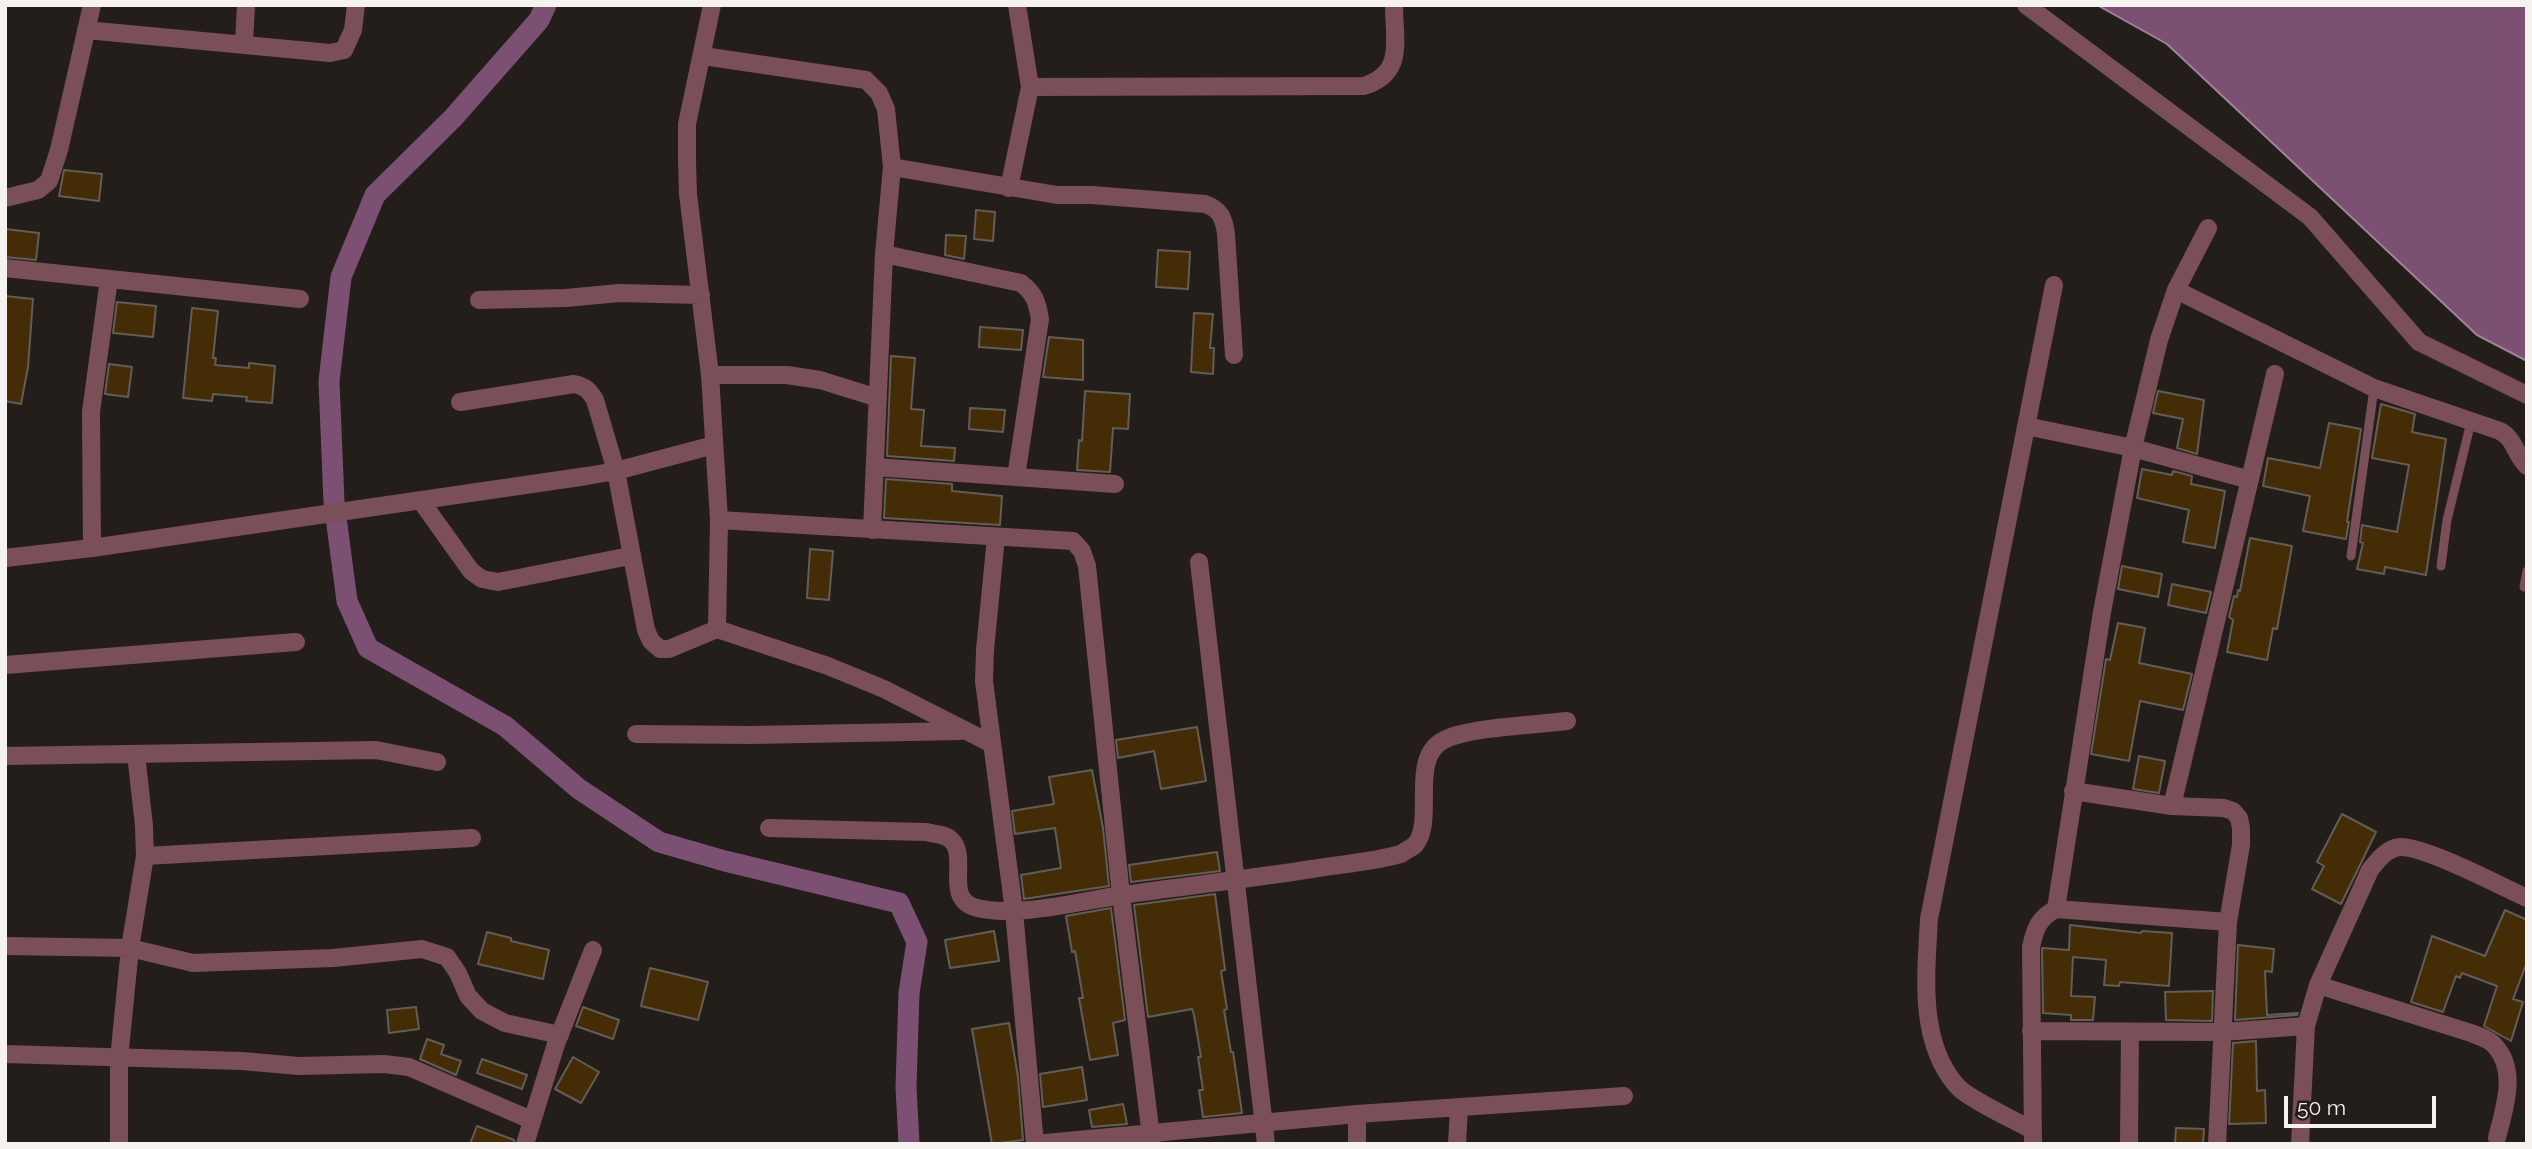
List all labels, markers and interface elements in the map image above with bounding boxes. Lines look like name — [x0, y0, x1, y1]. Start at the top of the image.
scale bar — [2287, 1082, 2439, 1126]
text: 50 m — [2297, 1095, 2346, 1120]

